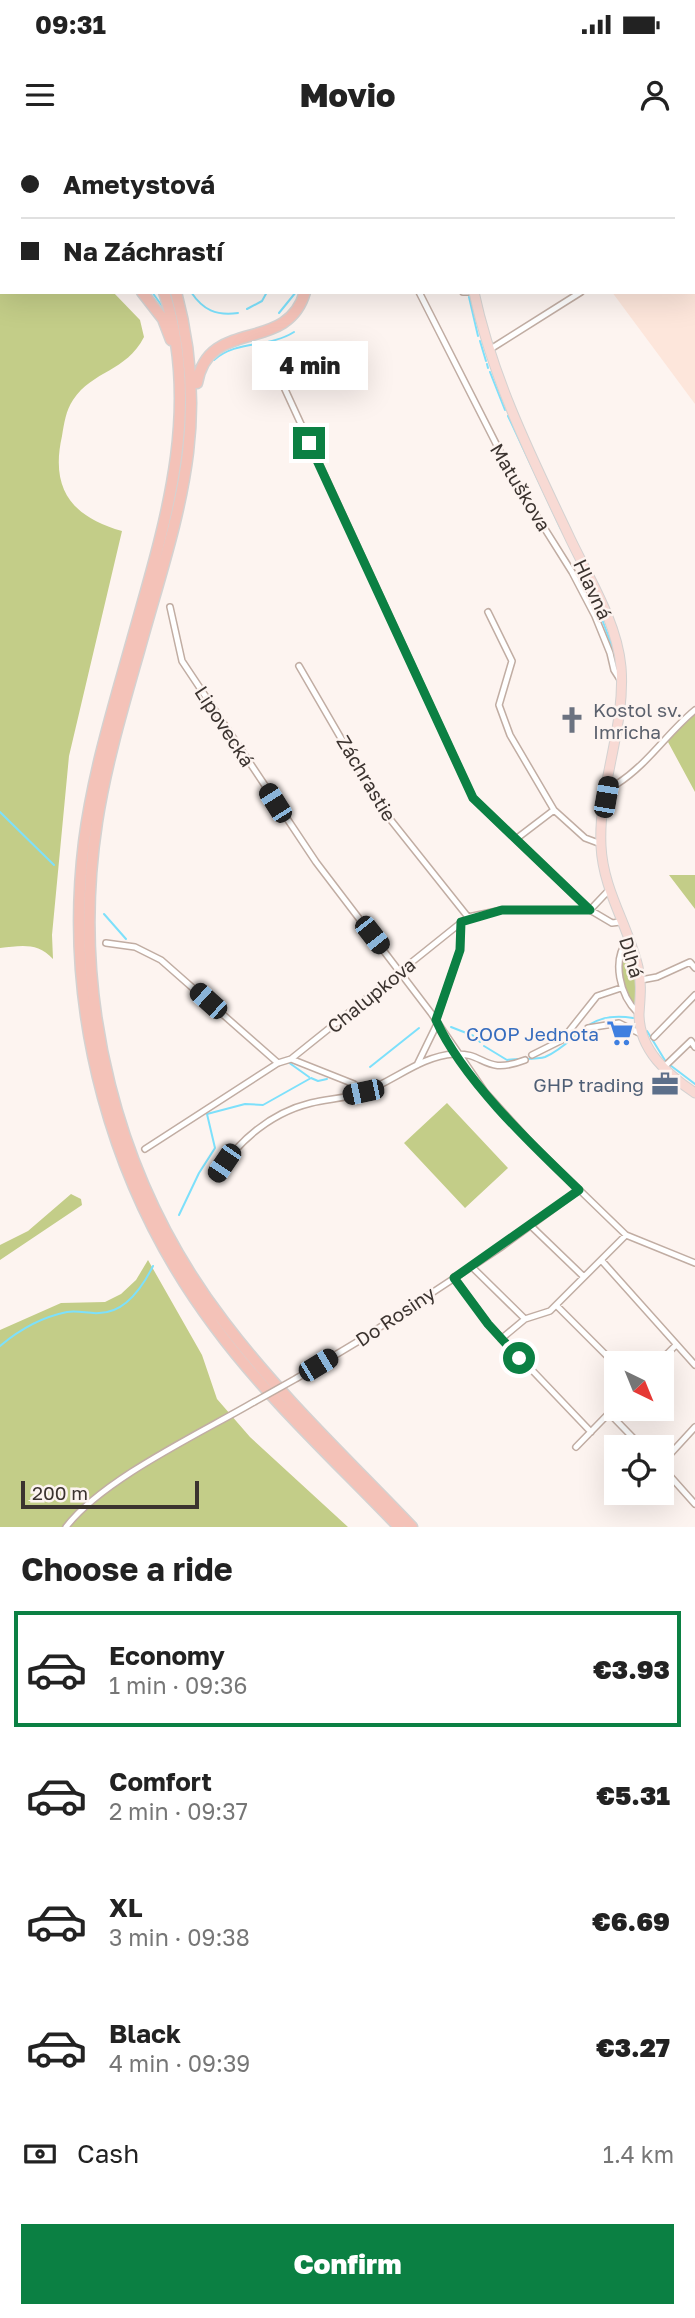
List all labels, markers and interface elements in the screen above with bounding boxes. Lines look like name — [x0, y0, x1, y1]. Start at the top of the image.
text: 09:31 — [35, 9, 106, 40]
icon: menu — [21, 76, 59, 114]
text: Movio — [300, 76, 395, 114]
icon: person — [636, 76, 674, 114]
text: Ametystová — [63, 169, 215, 200]
text: Na Záchrastí — [63, 236, 223, 267]
callout: 4 min — [251, 342, 367, 390]
text: 4 min — [280, 351, 340, 379]
route end — [293, 427, 325, 459]
street label: Matuškova — [486, 439, 556, 535]
street label: Hlavná — [569, 555, 617, 623]
street label: Lipovecká — [190, 681, 260, 771]
place label: Kostol sv. Imricha — [593, 698, 682, 743]
church icon: Kostol sv. Imricha — [557, 705, 587, 735]
street label: Záchrastie — [332, 731, 402, 825]
car — [593, 774, 620, 820]
car — [255, 780, 296, 826]
car — [351, 912, 394, 958]
street label: Dlhá — [615, 934, 649, 980]
street label: Chalupkova — [322, 952, 420, 1038]
car — [186, 979, 231, 1023]
supermarket icon: COOP Jednota — [605, 1018, 635, 1048]
place label: COOP Jednota — [466, 1022, 599, 1045]
office icon: GHP trading — [650, 1069, 680, 1099]
place label: GHP trading — [533, 1073, 644, 1096]
car — [341, 1077, 386, 1107]
car — [204, 1140, 245, 1186]
street label: Do Rosiny — [351, 1281, 439, 1351]
route start — [503, 1342, 535, 1374]
car — [295, 1345, 342, 1385]
north arrow — [604, 1351, 674, 1421]
map controls — [604, 1351, 674, 1505]
button: locate — [604, 1435, 674, 1505]
scale bar — [21, 1478, 200, 1510]
text: 200 m — [32, 1481, 88, 1504]
text: Choose a ride — [21, 1550, 233, 1588]
icon: car — [25, 1638, 88, 1701]
text: Economy — [109, 1640, 225, 1671]
text: €3.93 — [593, 1654, 670, 1685]
text: 1 min · 09:36 — [109, 1671, 247, 1699]
icon: car — [25, 1764, 88, 1827]
text: Comfort — [109, 1766, 212, 1797]
text: €5.31 — [596, 1780, 670, 1811]
text: 2 min · 09:37 — [109, 1797, 248, 1825]
icon: car — [25, 1890, 88, 1953]
text: XL — [109, 1892, 143, 1923]
text: €6.69 — [592, 1906, 670, 1937]
text: 3 min · 09:38 — [109, 1923, 250, 1951]
icon: car — [25, 2016, 88, 2079]
text: Black — [109, 2018, 181, 2049]
text: €3.27 — [596, 2032, 670, 2063]
text: 4 min · 09:39 — [109, 2049, 250, 2077]
icon: cash — [21, 2135, 59, 2173]
text: Cash — [77, 2138, 139, 2169]
text: 1.4 km — [603, 2140, 674, 2168]
button: Confirm — [21, 2224, 674, 2304]

